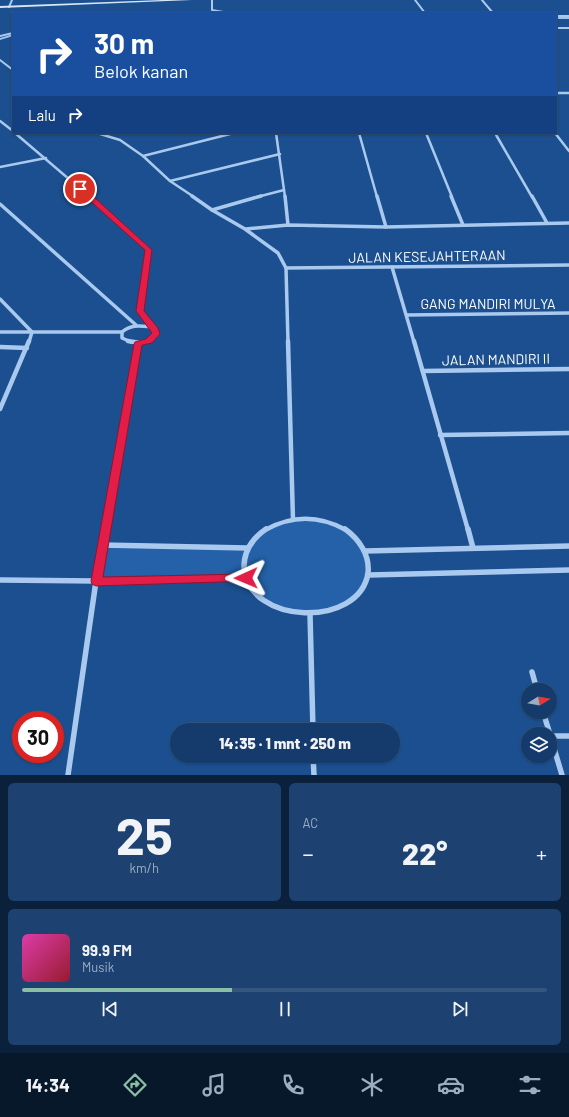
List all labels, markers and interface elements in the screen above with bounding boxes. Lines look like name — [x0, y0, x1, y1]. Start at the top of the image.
text: 30 m — [94, 26, 154, 60]
icon: right — [28, 28, 80, 80]
text: Belok kanan — [94, 60, 188, 82]
icon: right — [64, 104, 86, 126]
text: Lalu — [28, 106, 56, 124]
pin — [63, 172, 97, 206]
icon: arrive — [69, 178, 91, 200]
street label: JALAN KESEJAHTERAAN — [348, 246, 506, 266]
street label: GANG MANDIRI MULYA — [420, 295, 556, 312]
street label: JALAN MANDIRI II — [442, 350, 550, 368]
position arrow — [225, 557, 267, 599]
north arrow — [521, 683, 557, 719]
map controls — [521, 683, 557, 763]
speed limit sign: 30 — [12, 711, 64, 763]
button: layers — [521, 727, 557, 763]
text: 14:35 · 1 mnt · 250 m — [219, 734, 351, 752]
text: 25 — [116, 803, 173, 865]
text: AC — [303, 815, 318, 831]
text: 22° — [402, 835, 447, 871]
text: − — [303, 840, 314, 866]
text: + — [536, 840, 547, 866]
text: km/h — [130, 860, 159, 876]
text: 99.9 FM — [82, 941, 132, 959]
text: Musik — [82, 959, 114, 975]
icon: previous — [99, 998, 121, 1020]
icon: pause — [274, 998, 296, 1020]
icon: next — [449, 998, 471, 1020]
icon: directions — [121, 1071, 149, 1099]
icon: music — [200, 1071, 228, 1099]
icon: phone — [279, 1071, 307, 1099]
icon: climate — [358, 1071, 386, 1099]
icon: car — [437, 1071, 465, 1099]
icon: filters — [516, 1071, 544, 1099]
text: 14:34 — [25, 1074, 70, 1096]

